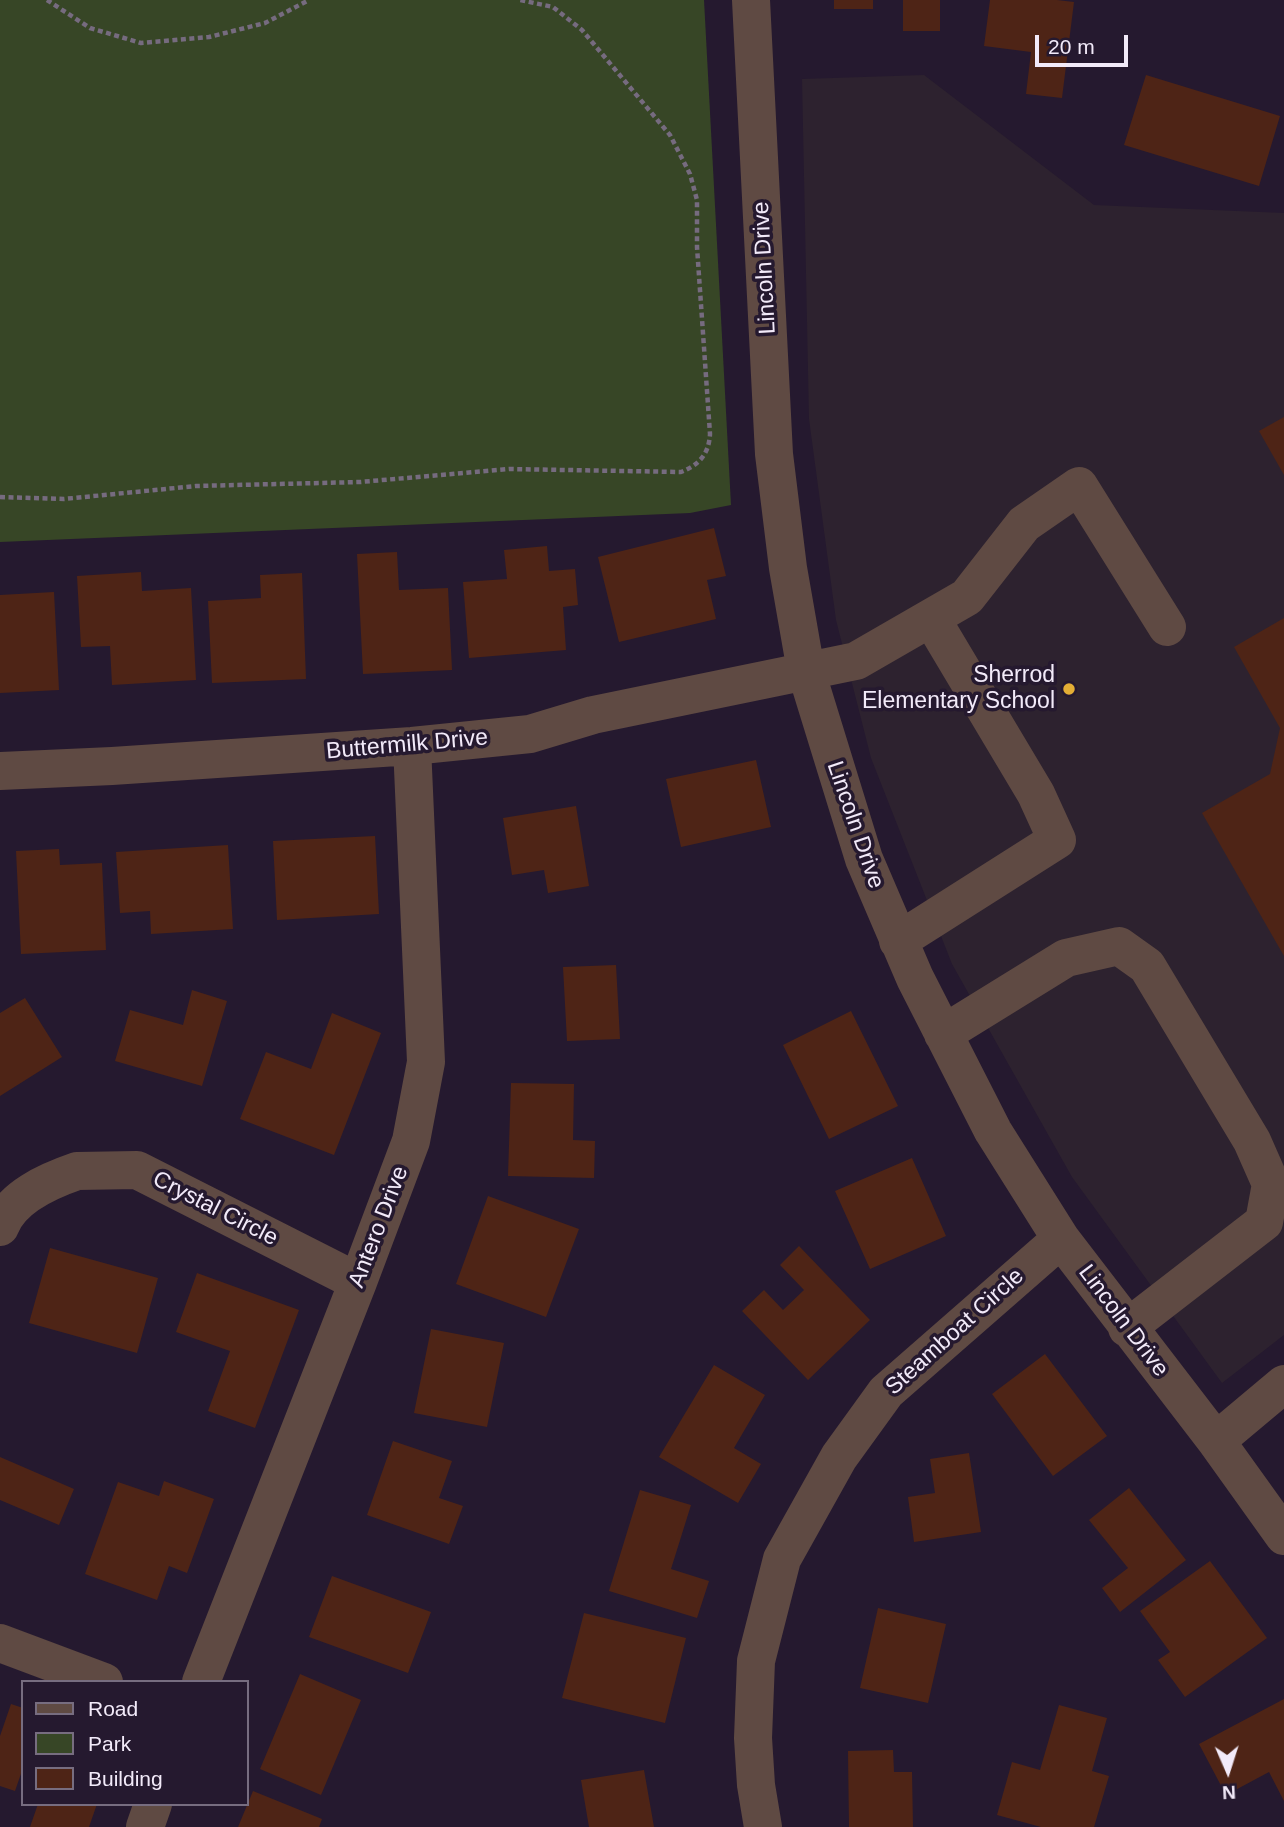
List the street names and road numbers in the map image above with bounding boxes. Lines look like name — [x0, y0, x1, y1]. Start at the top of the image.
street label: Lincoln Drive — [748, 201, 782, 335]
street label: Buttermilk Drive — [325, 724, 489, 766]
street label: Lincoln Drive — [820, 758, 890, 892]
street label: Antero Drive — [343, 1162, 415, 1292]
street label: Crystal Circle — [148, 1166, 282, 1252]
street label: Lincoln Drive — [1072, 1260, 1174, 1382]
street label: Steamboat Circle — [880, 1263, 1030, 1401]

